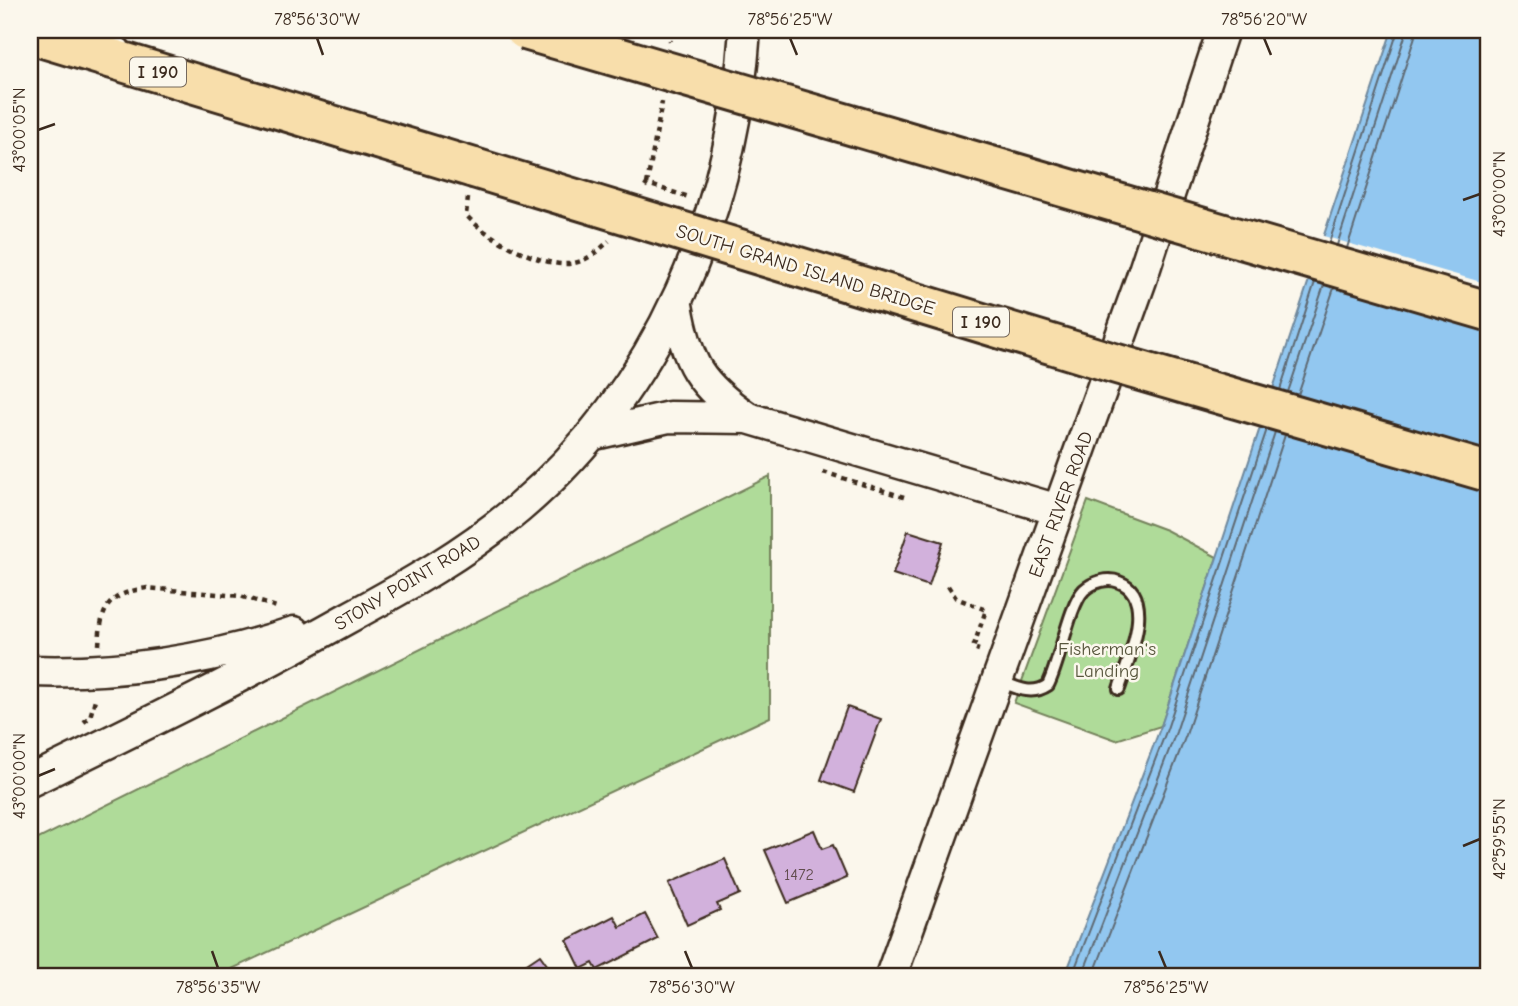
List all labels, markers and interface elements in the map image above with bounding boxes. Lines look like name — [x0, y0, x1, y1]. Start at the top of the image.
text: 78°56'30"W — [274, 9, 360, 30]
text: 78°56'25"W — [748, 9, 833, 30]
text: 78°56'20"W — [1221, 9, 1307, 30]
road number: I 190 — [130, 58, 186, 86]
text: 43°00'05"N — [9, 87, 30, 173]
text: 43°00'00"N — [1489, 151, 1510, 237]
street label: SOUTH GRAND ISLAND BRIDGE — [674, 220, 938, 320]
road number: I 190 — [953, 308, 1009, 336]
street label: EAST RIVER ROAD — [1024, 428, 1098, 580]
street label: STONY POINT ROAD — [330, 530, 485, 635]
park label: Fisherman's Landing — [1058, 638, 1156, 682]
text: 43°00'00"N — [9, 733, 30, 819]
text: 42°59'55"N — [1489, 798, 1510, 880]
house number: 1472 — [784, 866, 814, 884]
text: 78°56'35"W — [176, 977, 261, 998]
text: 78°56'30"W — [649, 977, 735, 998]
text: 78°56'25"W — [1124, 977, 1209, 998]

